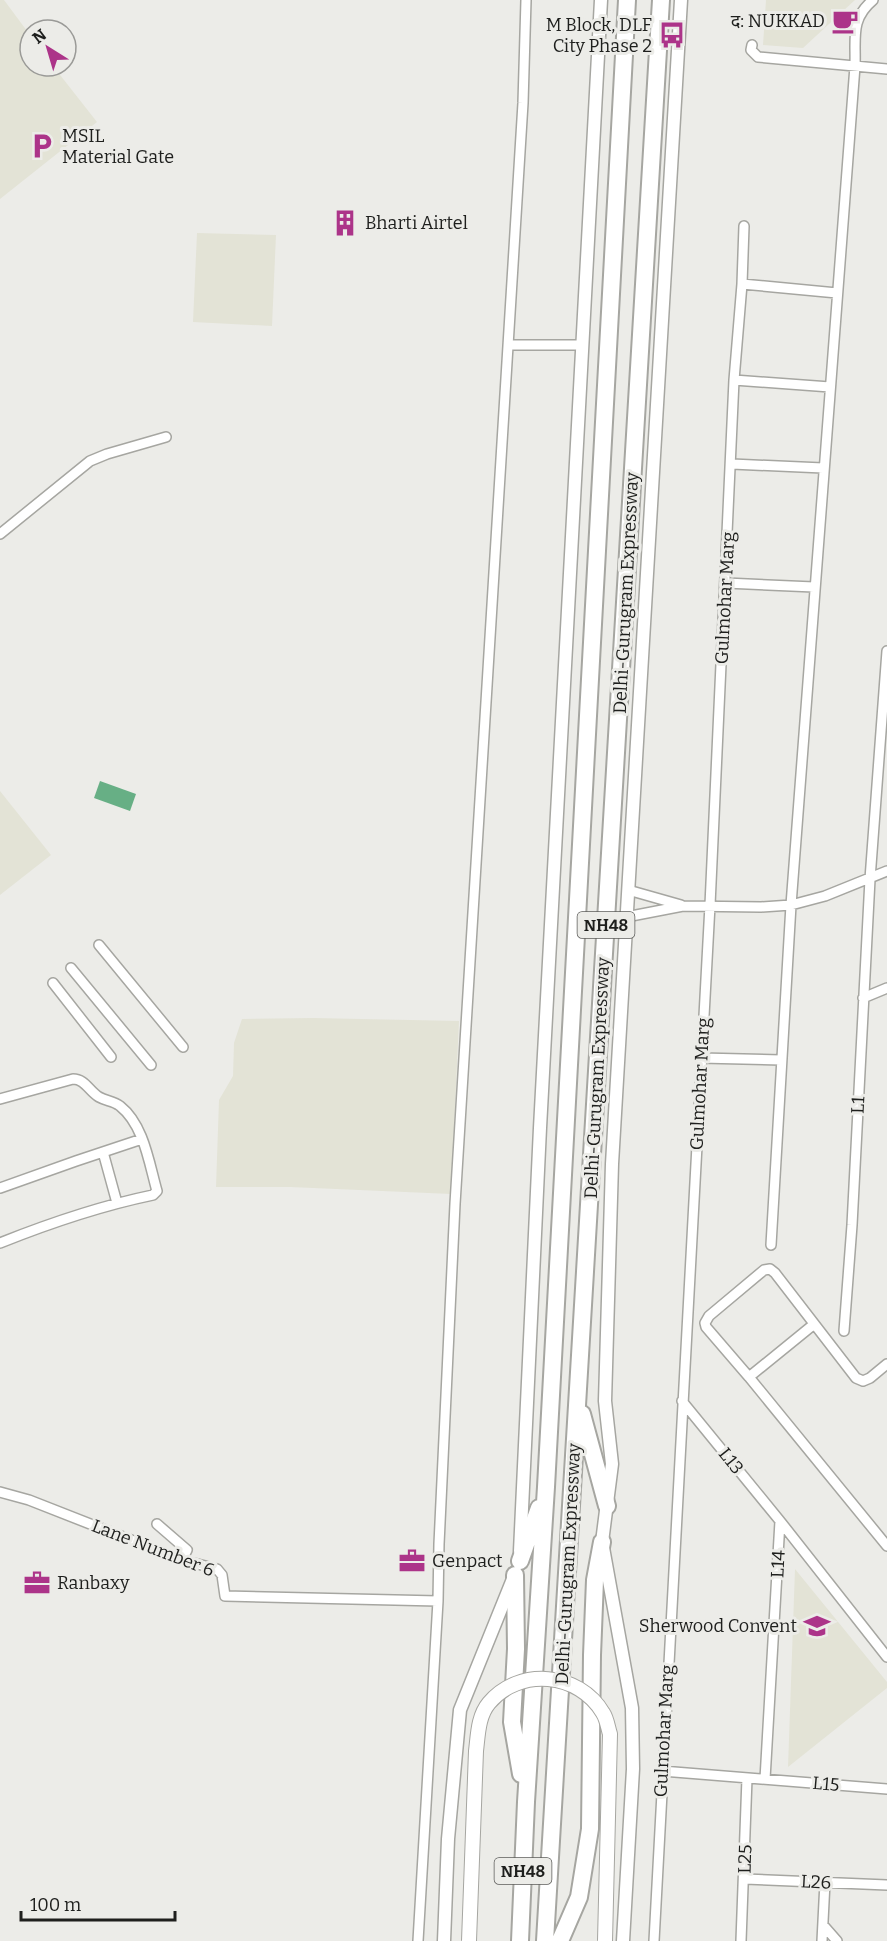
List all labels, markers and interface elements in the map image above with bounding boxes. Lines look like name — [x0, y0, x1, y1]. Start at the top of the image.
cafe icon: द: NUKKAD — [830, 6, 860, 36]
place label: द: NUKKAD — [731, 10, 825, 32]
place label: M Block, DLF City Phase 2 — [546, 14, 652, 57]
north arrow — [18, 18, 78, 78]
bus stop icon: M Block, DLF City Phase 2 — [657, 20, 687, 50]
text: N — [29, 25, 50, 48]
place label: MSIL Material Gate — [62, 125, 174, 168]
parking icon: MSIL Material Gate — [27, 131, 57, 161]
building icon: Bharti Airtel — [330, 208, 360, 238]
place label: Bharti Airtel — [365, 212, 468, 234]
street label: Delhi-Gurugram Expressway — [609, 471, 643, 714]
street label: Gulmohar Marg — [711, 531, 739, 665]
road number: NH48 — [578, 912, 634, 938]
street label: Delhi-Gurugram Expressway — [580, 956, 614, 1199]
street label: Gulmohar Marg — [686, 1017, 714, 1151]
street label: L1 — [847, 1095, 869, 1114]
street label: Delhi-Gurugram Expressway — [551, 1442, 585, 1685]
street label: L13 — [714, 1443, 748, 1479]
street label: Lane Number 6 — [89, 1515, 217, 1581]
office icon: Genpact — [397, 1546, 427, 1576]
street label: L14 — [766, 1549, 790, 1578]
place label: Genpact — [432, 1550, 503, 1572]
office icon: Ranbaxy — [22, 1568, 52, 1598]
place label: Ranbaxy — [57, 1572, 130, 1594]
school or university icon: Sherwood Convent — [802, 1611, 832, 1641]
place label: Sherwood Convent — [639, 1615, 797, 1637]
street label: Gulmohar Marg — [650, 1664, 678, 1798]
street label: L15 — [812, 1772, 840, 1796]
street label: L25 — [733, 1844, 757, 1874]
road number: NH48 — [494, 1858, 552, 1884]
street label: L26 — [800, 1870, 832, 1894]
scale bar — [21, 1884, 176, 1922]
text: 100 m — [30, 1894, 81, 1916]

